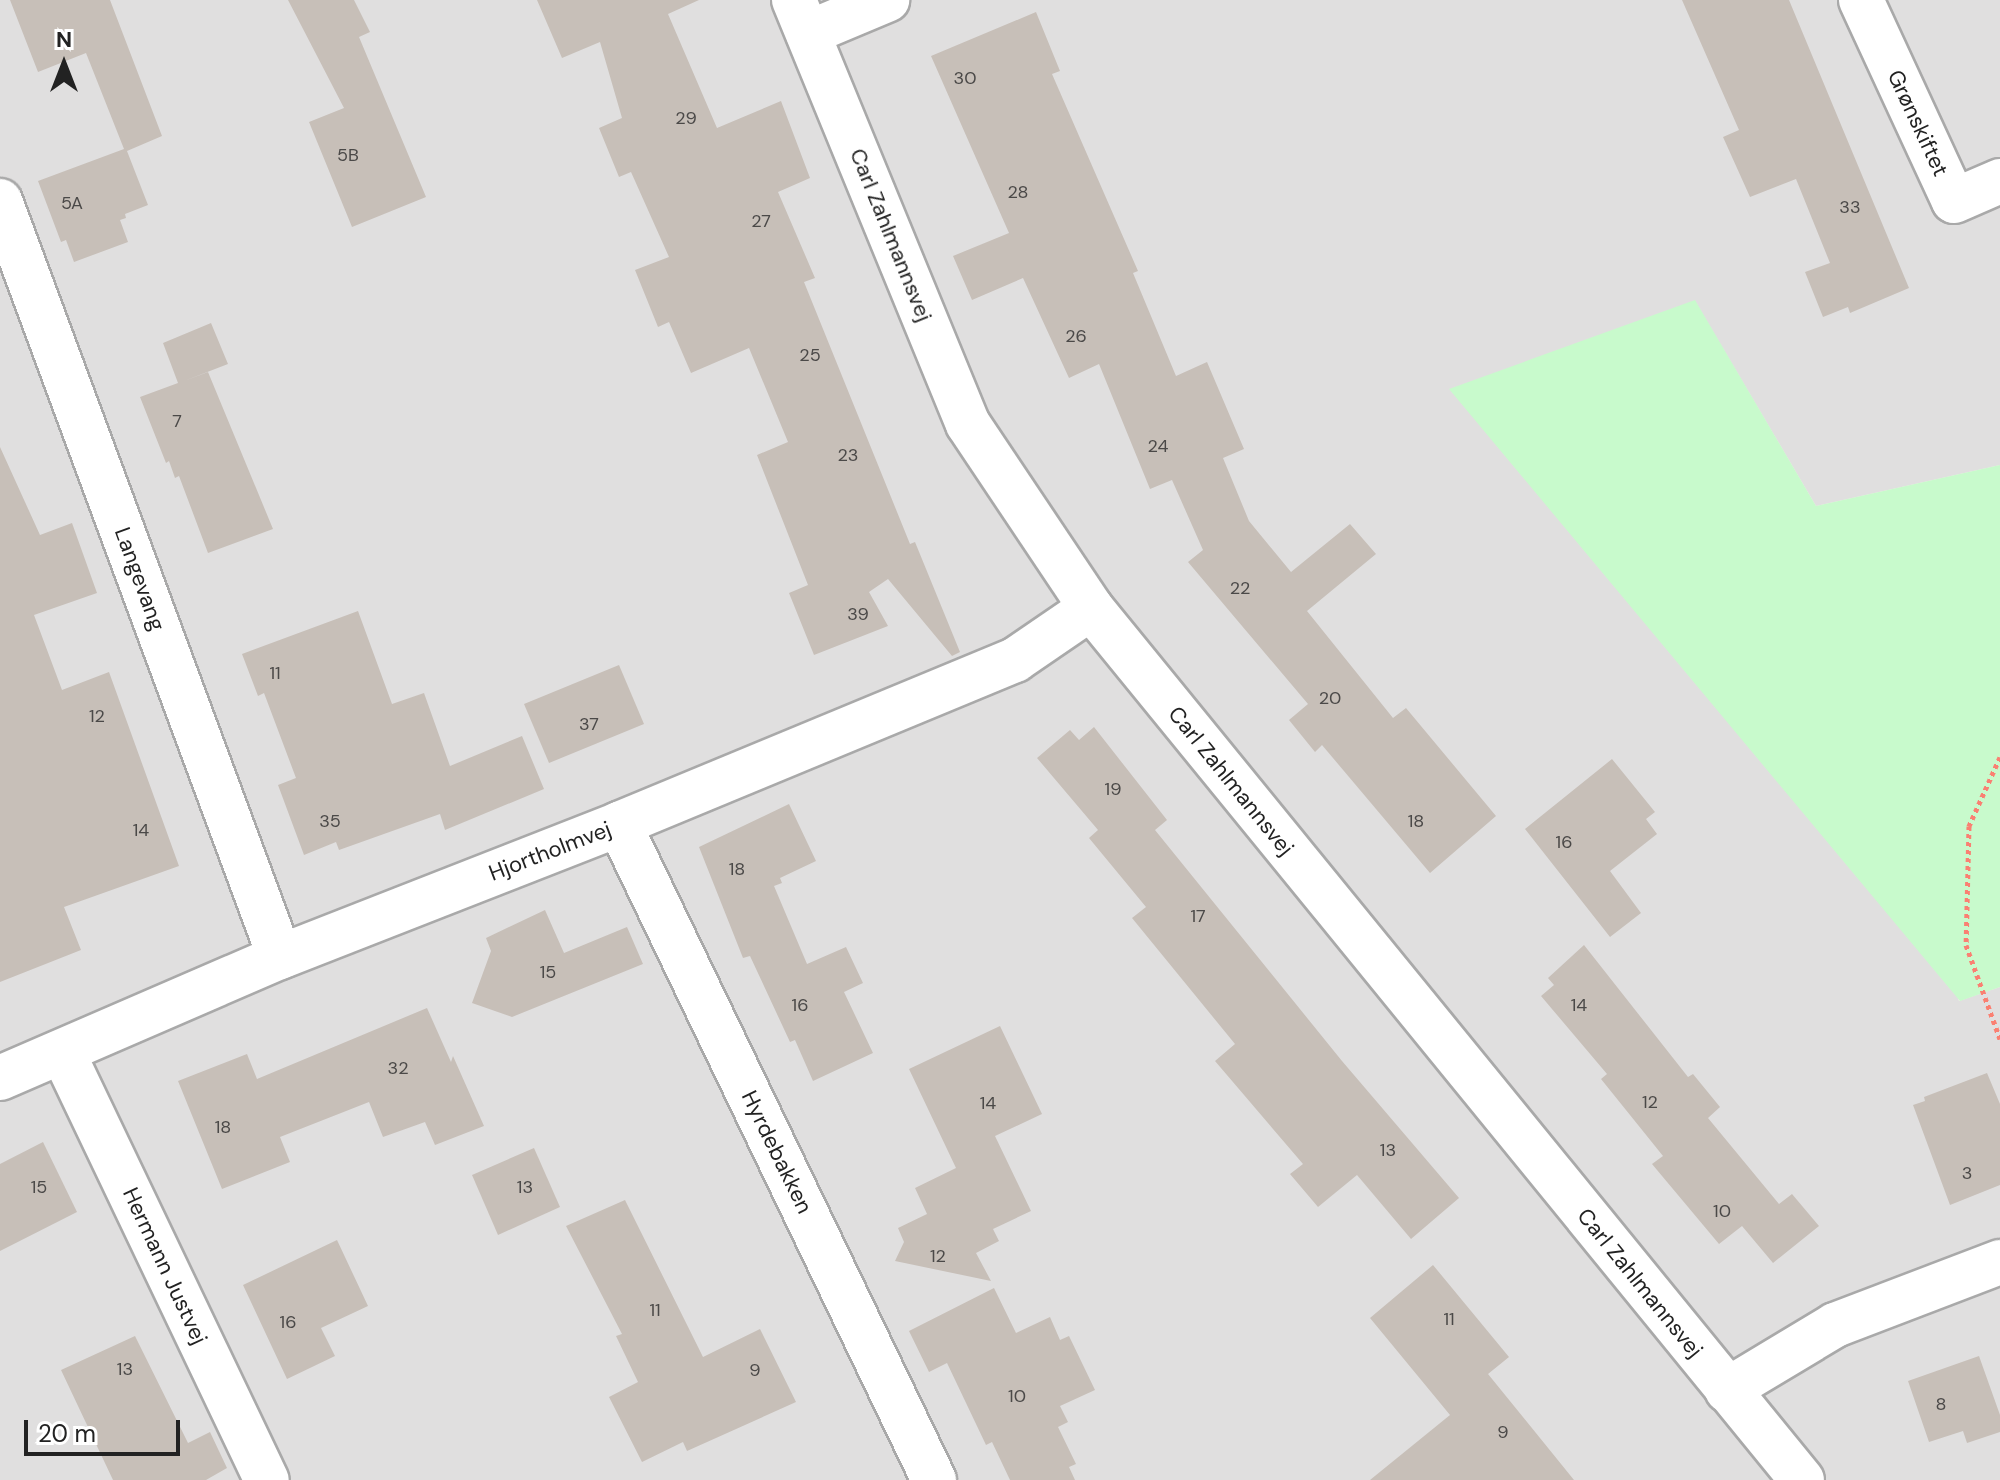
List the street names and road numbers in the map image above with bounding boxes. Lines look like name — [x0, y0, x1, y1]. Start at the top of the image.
street label: Grønskiftet — [1882, 66, 1954, 180]
street label: Carl Zahlmannsvej — [844, 145, 938, 325]
street label: Langevang — [109, 524, 171, 634]
street label: Carl Zahlmannsvej — [1163, 701, 1299, 861]
street label: Hjortholmvej — [485, 816, 615, 886]
street label: Hyrdebakken — [736, 1086, 818, 1218]
street label: Hermann Justvej — [117, 1183, 213, 1349]
street label: Carl Zahlmannsvej — [1572, 1203, 1708, 1363]

